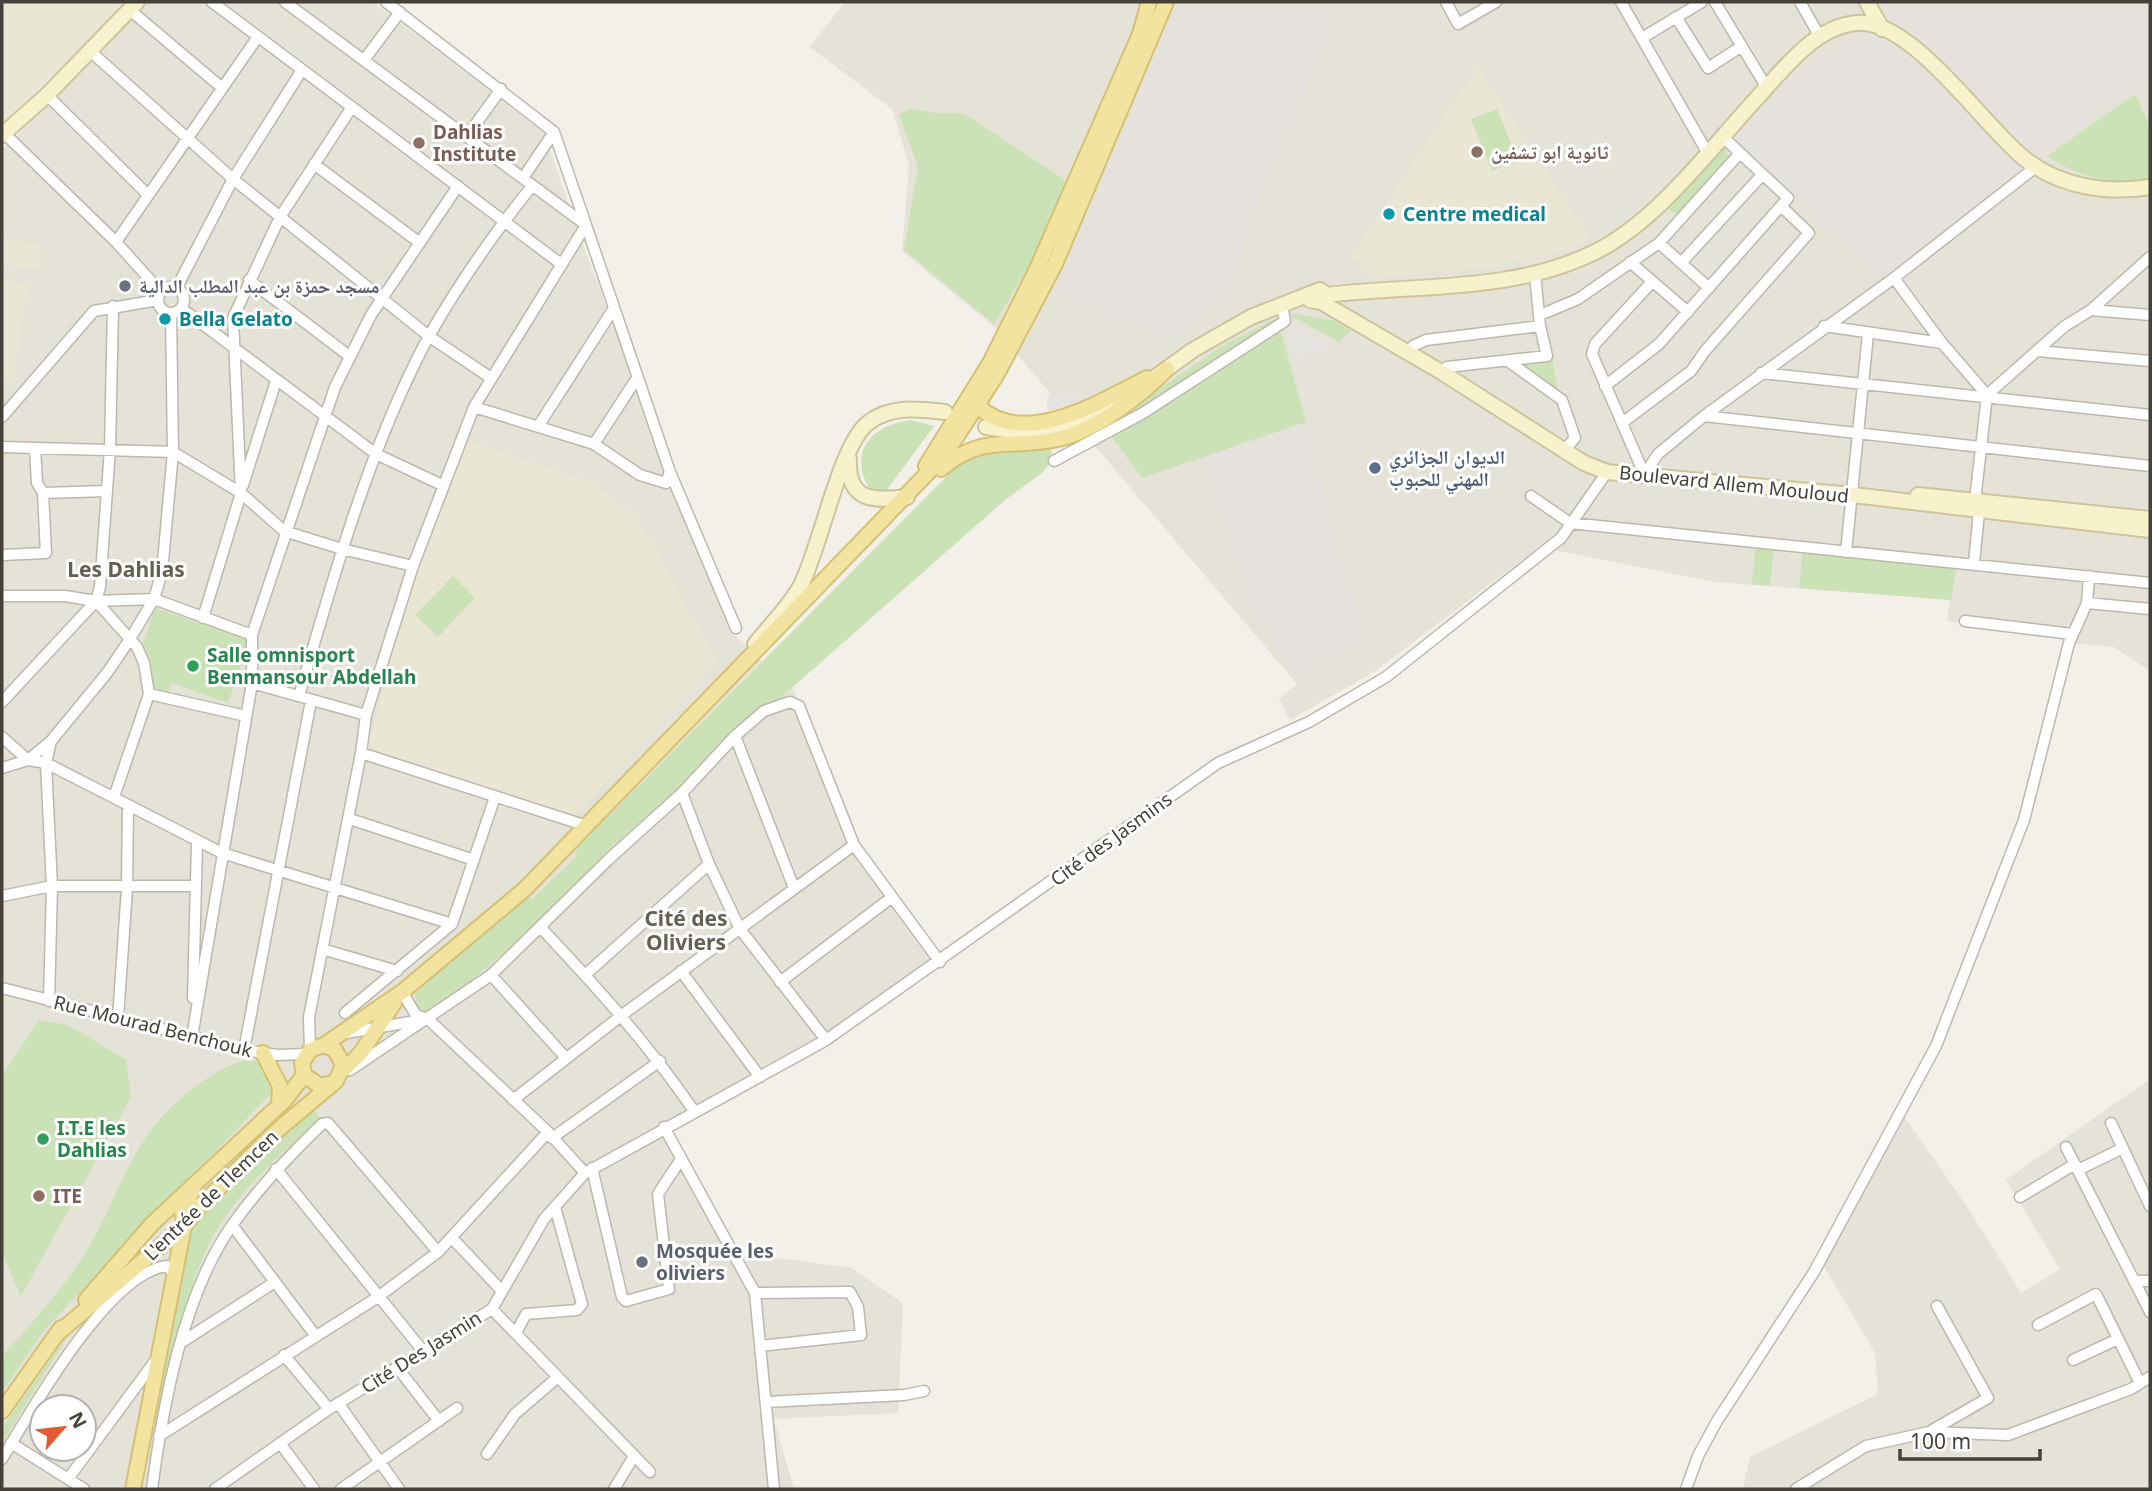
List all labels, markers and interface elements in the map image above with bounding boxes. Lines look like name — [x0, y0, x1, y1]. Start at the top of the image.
place label: Dahlias Institute — [433, 119, 516, 167]
marker: Dahlias Institute — [411, 135, 427, 151]
place label: ثانوية ابو تشفين — [1491, 139, 1609, 165]
marker: ثانوية ابو تشفين — [1469, 144, 1485, 160]
place label: Centre medical — [1403, 201, 1546, 227]
marker: Centre medical — [1381, 206, 1397, 222]
place label: مسجد حمزة بن عبد المطلب الدالية — [139, 273, 379, 299]
marker: مسجد حمزة بن عبد المطلب الدالية — [117, 278, 133, 294]
place label: Bella Gelato — [179, 306, 293, 332]
marker: Bella Gelato — [157, 311, 173, 327]
place label: الديوان الجزائري المهني للحبوب — [1389, 444, 1505, 495]
street label: Boulevard Allem Mouloud — [1618, 459, 1850, 509]
marker: الديوان الجزائري المهني للحبوب — [1367, 460, 1383, 476]
district label: Les Dahlias — [67, 555, 185, 583]
place label: Salle omnisport Benmansour Abdellah — [207, 642, 416, 690]
marker: Salle omnisport Benmansour Abdellah — [185, 658, 201, 674]
street label: Cité des Jasmins — [1045, 786, 1177, 892]
district label: Cité des Oliviers — [644, 904, 728, 956]
street label: Rue Mourad Benchouk — [51, 989, 255, 1063]
place label: I.T.E les Dahlias — [57, 1115, 127, 1163]
street label: L'entrée de Tlemcen — [138, 1124, 284, 1266]
marker: I.T.E les Dahlias — [35, 1131, 51, 1147]
place label: ITE — [53, 1183, 82, 1209]
marker: ITE — [31, 1188, 47, 1204]
place label: Mosquée les oliviers — [656, 1238, 774, 1286]
marker: Mosquée les oliviers — [634, 1254, 650, 1270]
street label: Cité Des Jasmin — [356, 1305, 486, 1399]
north arrow — [28, 1393, 98, 1463]
text: N — [63, 1407, 93, 1433]
scale bar — [1900, 1418, 2040, 1462]
text: 100 m — [1910, 1427, 1971, 1455]

